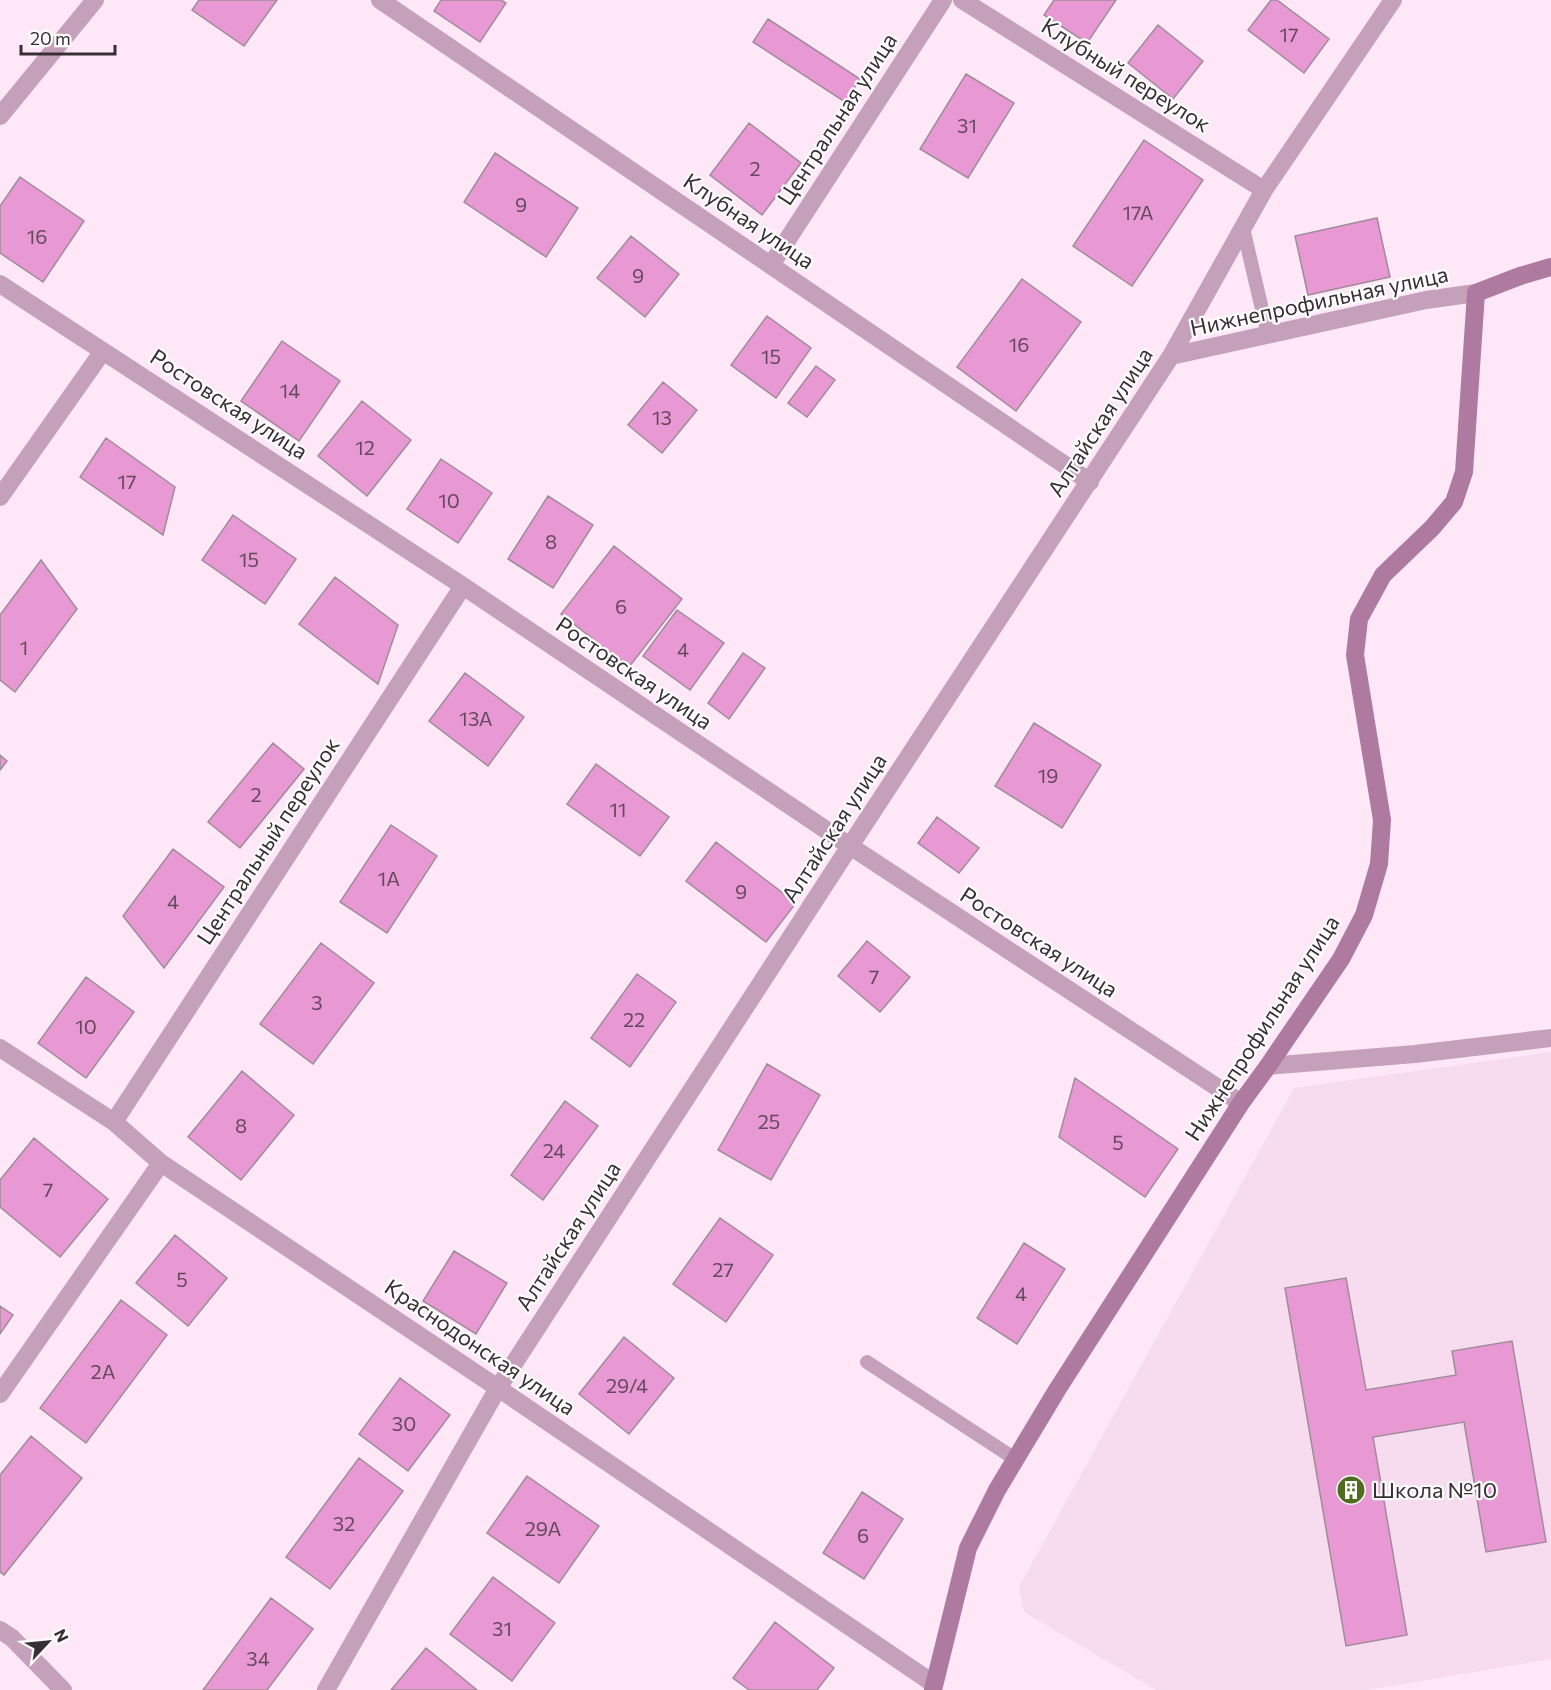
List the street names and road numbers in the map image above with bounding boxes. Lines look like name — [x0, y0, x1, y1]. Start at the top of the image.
street label: Клубный переулок — [1037, 12, 1216, 138]
street label: Центральная улица — [771, 28, 902, 210]
street label: Клубная улица — [679, 167, 820, 274]
street label: Нижнепрофильная улица — [1187, 260, 1450, 341]
street label: Алтайская улица — [1041, 342, 1158, 501]
street label: Ростовская улица — [145, 343, 313, 465]
street label: Ростовская улица — [551, 610, 717, 735]
street label: Центральный переулок — [190, 732, 345, 949]
street label: Алтайская улица — [775, 748, 892, 907]
street label: Ростовская улица — [955, 881, 1123, 1003]
street label: Нижнепрофильная улица — [1179, 910, 1345, 1145]
street label: Алтайская улица — [509, 1156, 626, 1315]
street label: Краснодонская улица — [380, 1273, 581, 1420]

